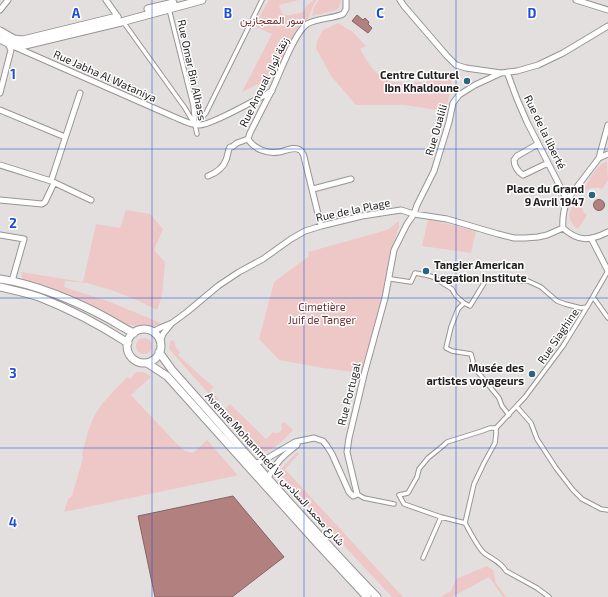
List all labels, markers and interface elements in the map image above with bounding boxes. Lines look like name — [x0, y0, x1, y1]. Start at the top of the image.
text: A — [72, 5, 81, 21]
text: B — [224, 5, 232, 21]
text: C — [376, 5, 384, 21]
text: D — [528, 5, 537, 21]
park label: سور المعجازين — [240, 13, 304, 27]
street label: Rue Omar Bin Alhass — [175, 18, 210, 122]
street label: Rue Anoual زنقة انوال — [236, 35, 292, 129]
street label: Rue Jabha Al Wataniya — [52, 47, 159, 104]
text: 1 — [10, 66, 16, 82]
place label: Centre Culturel Ibn Khaldoune — [380, 68, 459, 94]
marker: Centre Culturel Ibn Khaldoune — [462, 76, 472, 86]
street label: Rue de la liberté — [522, 93, 569, 171]
street label: Rue Oualili — [422, 103, 449, 157]
place label: Place du Grand 9 Avril 1947 — [507, 182, 584, 208]
marker: Place du Grand 9 Avril 1947 — [587, 190, 597, 200]
street label: Rue de la Plage — [315, 195, 391, 224]
text: 2 — [9, 215, 17, 231]
place label: Tangier American Legation Institute — [434, 258, 527, 284]
marker: Tangier American Legation Institute — [421, 266, 431, 276]
park label: Cimetière Juif de Tanger — [288, 300, 356, 326]
street label: Rue Siaghine — [534, 306, 581, 366]
street label: Rue Portugal — [334, 360, 363, 427]
place label: Musée des artistes voyageurs — [426, 361, 524, 388]
text: 3 — [9, 365, 17, 381]
marker: Musée des artistes voyageurs — [527, 369, 537, 379]
street label: Avenue Mohammed VI شارع محمد السادس — [201, 389, 348, 550]
text: 4 — [9, 514, 17, 530]

